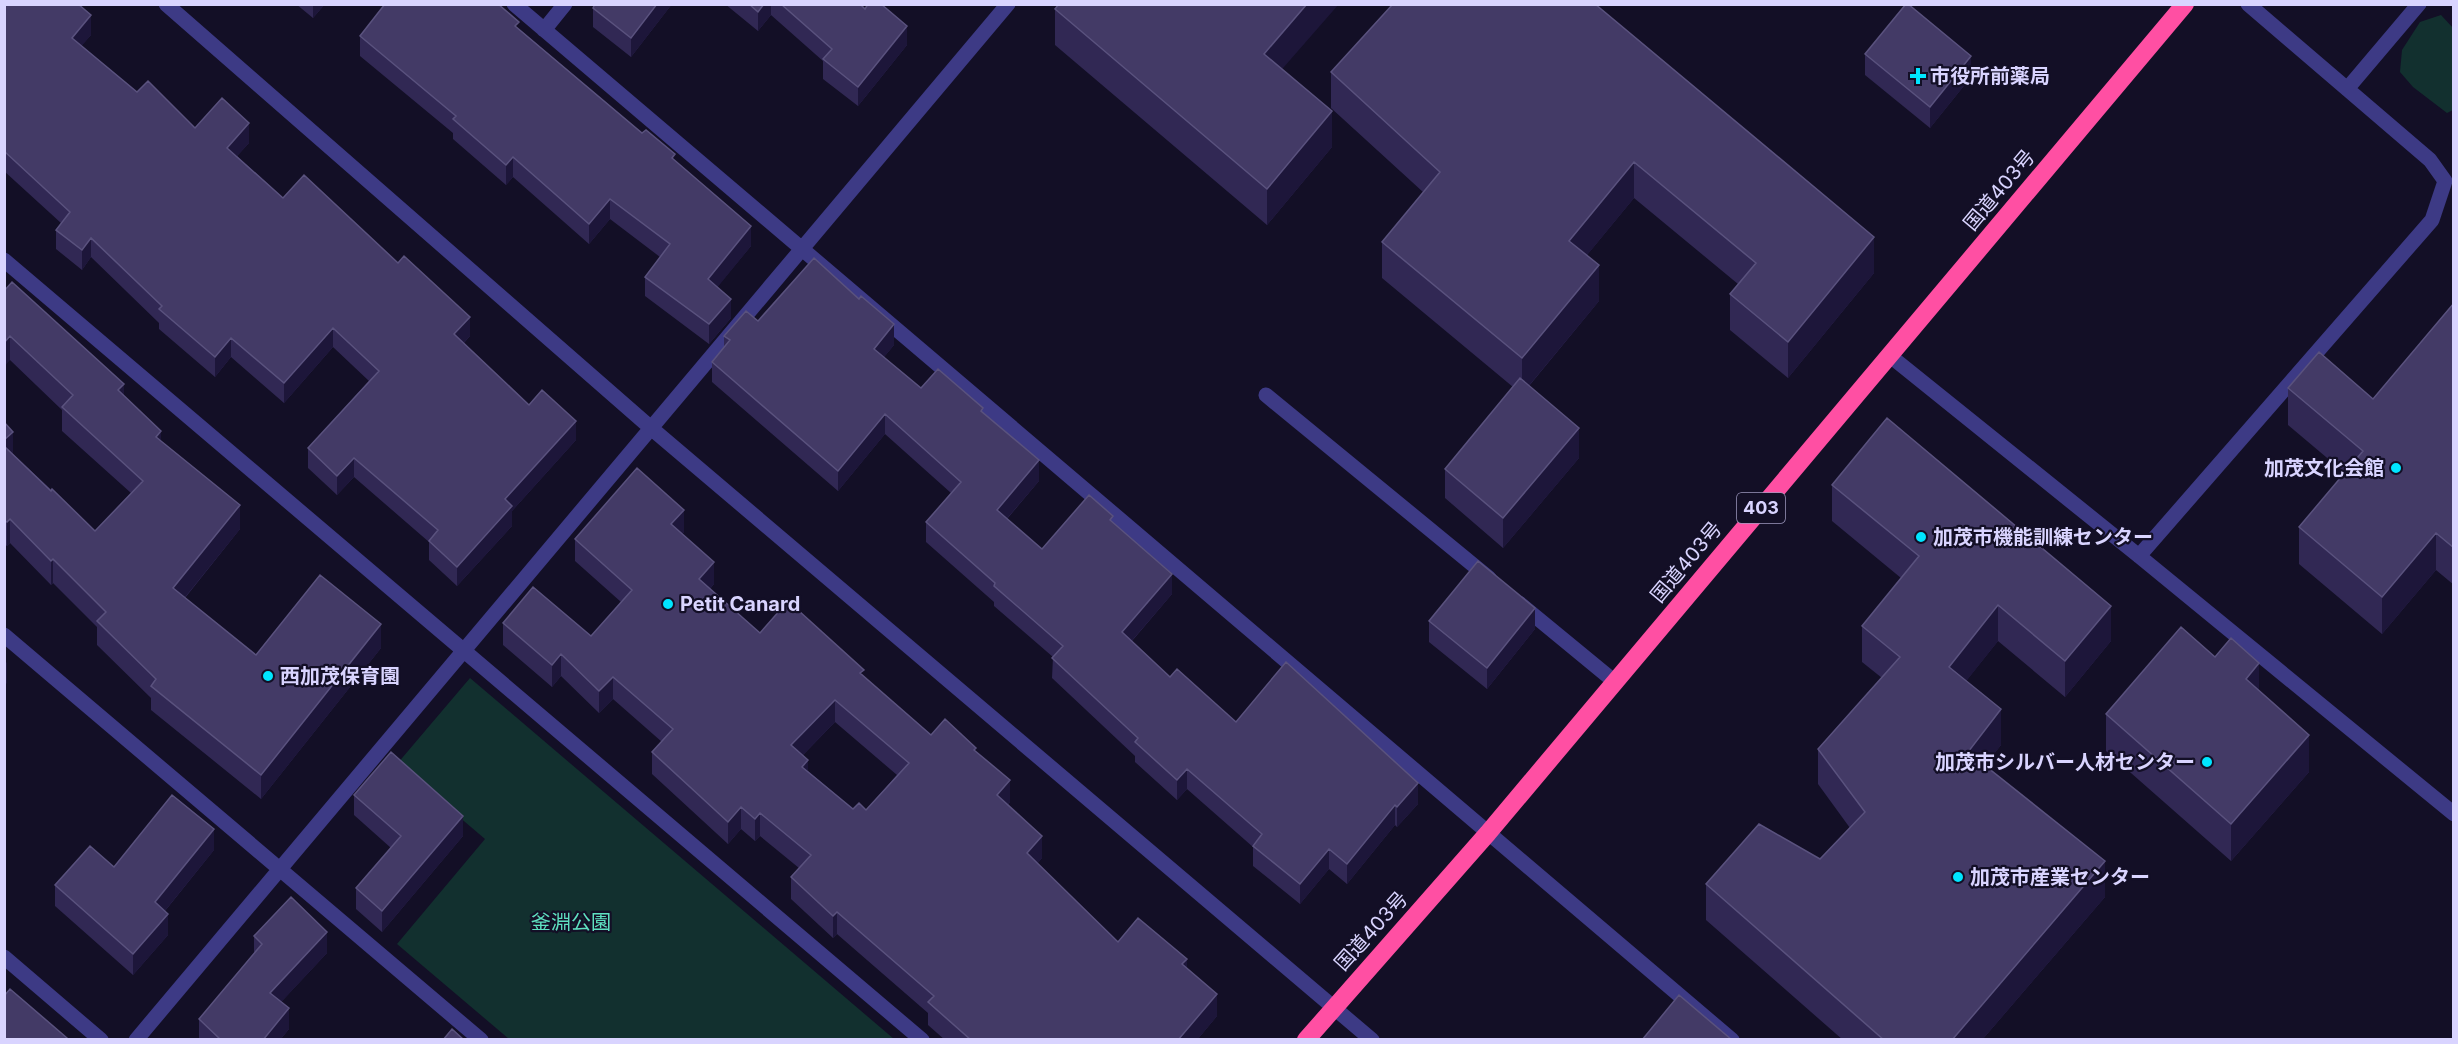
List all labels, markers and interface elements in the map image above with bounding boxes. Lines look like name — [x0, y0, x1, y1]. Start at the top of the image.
place label: 市役所前薬局 — [1930, 64, 2050, 88]
marker: 市役所前薬局 — [1911, 69, 1925, 83]
street label: 国道403号 — [1958, 145, 2040, 235]
place label: 加茂文化会館 — [2264, 456, 2384, 480]
marker: 加茂文化会館 — [2389, 461, 2403, 475]
road number: 403 — [1737, 493, 1785, 523]
street label: 国道403号 — [1645, 517, 1727, 607]
place label: 加茂市機能訓練センター — [1933, 525, 2153, 549]
marker: 加茂市機能訓練センター — [1914, 530, 1928, 544]
place label: Petit Canard — [680, 592, 800, 616]
marker: Petit Canard — [661, 597, 675, 611]
place label: 西加茂保育園 — [280, 664, 400, 688]
marker: 西加茂保育園 — [261, 669, 275, 683]
place label: 加茂市シルバー人材センター — [1935, 750, 2195, 774]
marker: 加茂市シルバー人材センター — [2200, 755, 2214, 769]
place label: 加茂市産業センター — [1970, 865, 2150, 889]
marker: 加茂市産業センター — [1951, 870, 1965, 884]
street label: 国道403号 — [1329, 887, 1413, 975]
park label: 釜淵公園 — [531, 910, 611, 934]

